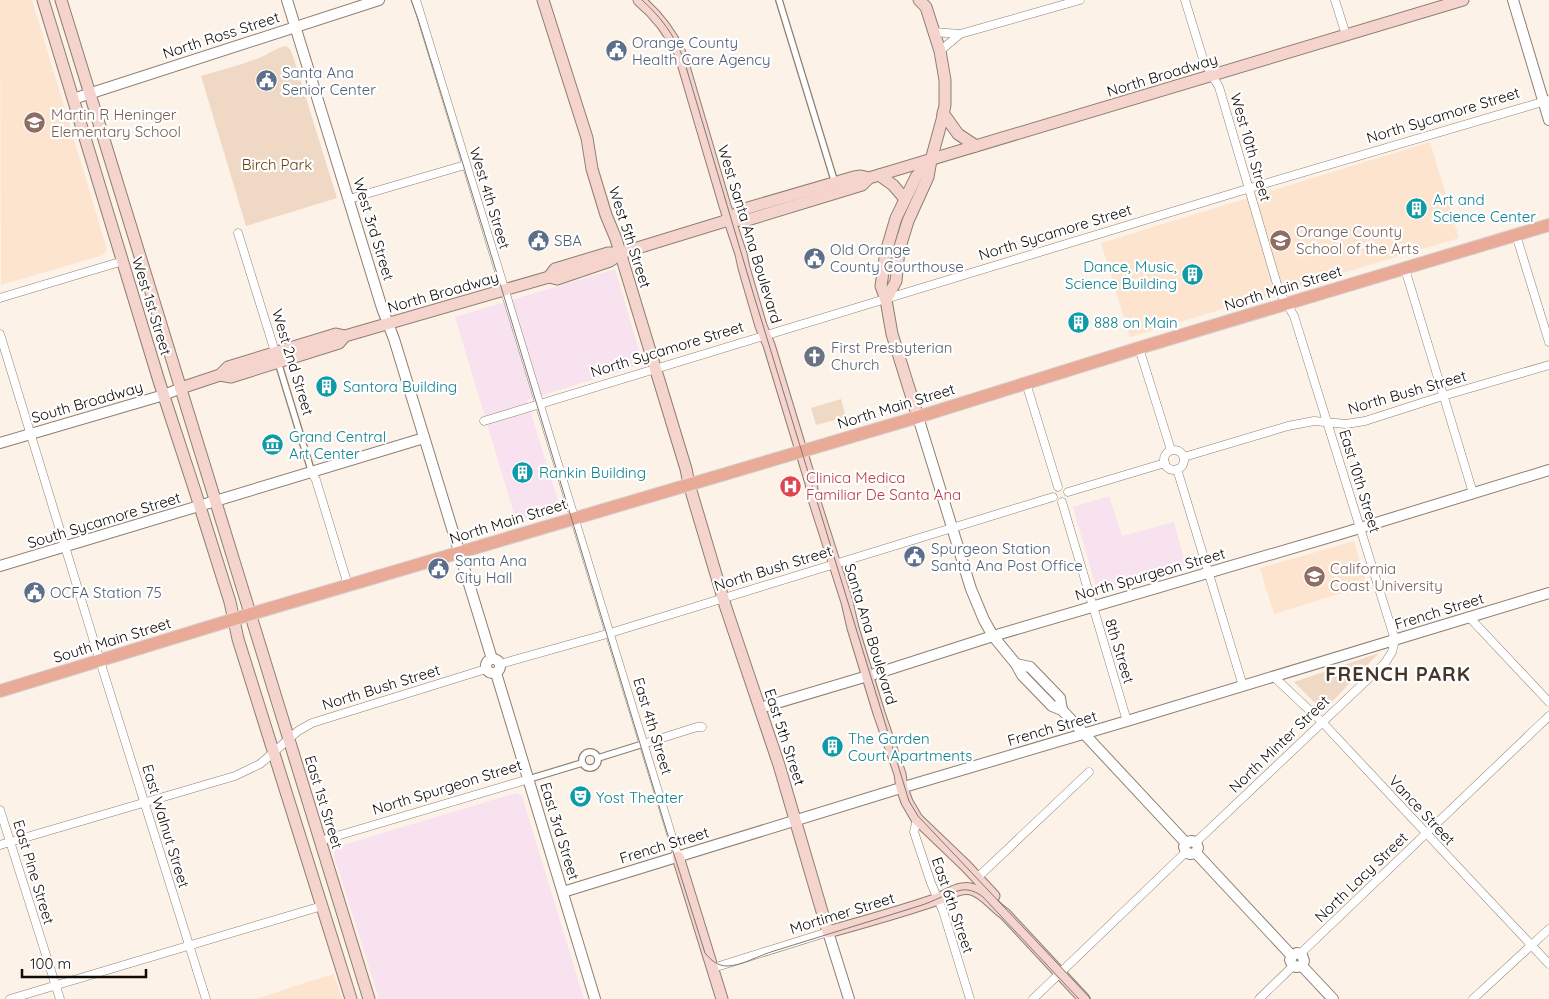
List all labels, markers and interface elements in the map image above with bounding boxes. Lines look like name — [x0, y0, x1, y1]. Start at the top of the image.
street label: North Ross Street — [160, 7, 282, 63]
place label: Orange County Health Care Agency — [632, 33, 771, 69]
public building icon: Orange County Health Care Agency — [604, 39, 628, 63]
street label: North Broadway — [1104, 49, 1220, 101]
place label: Santa Ana Senior Center — [282, 63, 376, 99]
public building icon: Santa Ana Senior Center — [254, 69, 278, 93]
street label: North Sycamore Street — [1364, 83, 1522, 147]
street label: West 10th Street — [1226, 90, 1276, 204]
place label: Martin R Heninger Elementary School — [51, 105, 181, 141]
school or university icon: Martin R Heninger Elementary School — [23, 111, 47, 135]
street label: West Santa Ana Boulevard — [714, 142, 786, 326]
street label: West 4th Street — [465, 145, 515, 251]
park label: Birch Park — [242, 155, 312, 174]
street label: West 3rd Street — [349, 175, 399, 283]
street label: West 5th Street — [605, 184, 655, 290]
place label: Art and Science Center — [1433, 190, 1536, 226]
building icon: Art and Science Center — [1405, 196, 1429, 220]
street label: North Sycamore Street — [976, 200, 1134, 264]
place label: Orange County School of the Arts — [1296, 222, 1419, 258]
public building icon: SBA — [526, 228, 550, 252]
school or university icon: Orange County School of the Arts — [1268, 228, 1292, 252]
place label: SBA — [554, 231, 582, 250]
place label: Old Orange County Courthouse — [830, 240, 964, 276]
public building icon: Old Orange County Courthouse — [802, 246, 826, 270]
street label: West 1st Street — [128, 255, 176, 357]
place label: Dance, Music, Science Building — [1065, 257, 1177, 293]
street label: North Main Street — [1222, 261, 1344, 315]
building icon: Dance, Music, Science Building — [1181, 263, 1205, 287]
street label: North Broadway — [385, 267, 501, 317]
street label: West 2nd Street — [268, 307, 318, 417]
building icon: 888 on Main — [1066, 310, 1090, 334]
place label: 888 on Main — [1094, 313, 1178, 332]
street label: North Sycamore Street — [588, 317, 746, 381]
place label: First Presbyterian Church — [831, 338, 952, 374]
church icon: First Presbyterian Church — [803, 344, 827, 368]
street label: North Bush Street — [1346, 366, 1468, 418]
building icon: Santora Building — [315, 374, 339, 398]
street label: South Broadway — [29, 377, 145, 427]
place label: Santora Building — [343, 377, 457, 396]
street label: North Main Street — [835, 379, 957, 433]
place label: Grand Central Art Center — [289, 427, 386, 463]
street label: East 10th Street — [1335, 427, 1385, 535]
museum icon: Grand Central Art Center — [261, 433, 285, 457]
building icon: Rankin Building — [511, 460, 535, 484]
place label: Rankin Building — [539, 463, 646, 482]
place label: Clinica Medica Familiar De Santa Ana — [806, 468, 961, 504]
hospital icon: Clinica Medica Familiar De Santa Ana — [778, 474, 802, 498]
street label: South Sycamore Street — [25, 488, 183, 552]
street label: North Main Street — [447, 494, 569, 548]
place label: Spurgeon Station Santa Ana Post Office — [931, 539, 1083, 575]
street label: North Bush Street — [712, 541, 834, 595]
street label: North Spurgeon Street — [1073, 543, 1227, 605]
public building icon: Spurgeon Station Santa Ana Post Office — [903, 545, 927, 569]
place label: Santa Ana City Hall — [455, 551, 527, 587]
public building icon: Santa Ana City Hall — [427, 557, 451, 581]
place label: California Coast University — [1330, 559, 1443, 595]
street label: Santa Ana Boulevard — [840, 561, 902, 707]
school or university icon: California Coast University — [1302, 565, 1326, 589]
public building icon: OCFA Station 75 — [22, 580, 46, 604]
place label: OCFA Station 75 — [50, 583, 162, 602]
street label: French Street — [1392, 588, 1486, 634]
street label: South Main Street — [51, 613, 173, 667]
street label: 8th Street — [1101, 616, 1139, 686]
street label: North Bush Street — [320, 660, 442, 714]
district label: FRENCH PARK — [1325, 661, 1471, 686]
street label: East 4th Street — [629, 675, 677, 777]
street label: East 5th Street — [760, 686, 810, 788]
street label: North Minter Street — [1225, 691, 1333, 797]
street label: French Street — [1005, 706, 1099, 750]
place label: The Garden Court Apartments — [848, 729, 972, 765]
building icon: The Garden Court Apartments — [820, 735, 844, 759]
street label: East 1st Street — [301, 753, 347, 851]
street label: North Spurgeon Street — [370, 755, 524, 819]
street label: East Walnut Street — [138, 762, 194, 890]
street label: Vance Street — [1385, 771, 1459, 849]
street label: East 3rd Street — [536, 780, 584, 882]
theatre icon: Yost Theater — [568, 785, 592, 809]
place label: Yost Theater — [596, 788, 684, 807]
street label: East Pine Street — [9, 817, 59, 927]
street label: French Street — [617, 822, 711, 868]
street label: North Lacy Street — [1311, 828, 1411, 926]
street label: East 6th Street — [928, 854, 978, 956]
street label: Mortimer Street — [787, 888, 897, 938]
scale bar — [22, 946, 146, 978]
text: 100 m — [30, 954, 71, 973]

